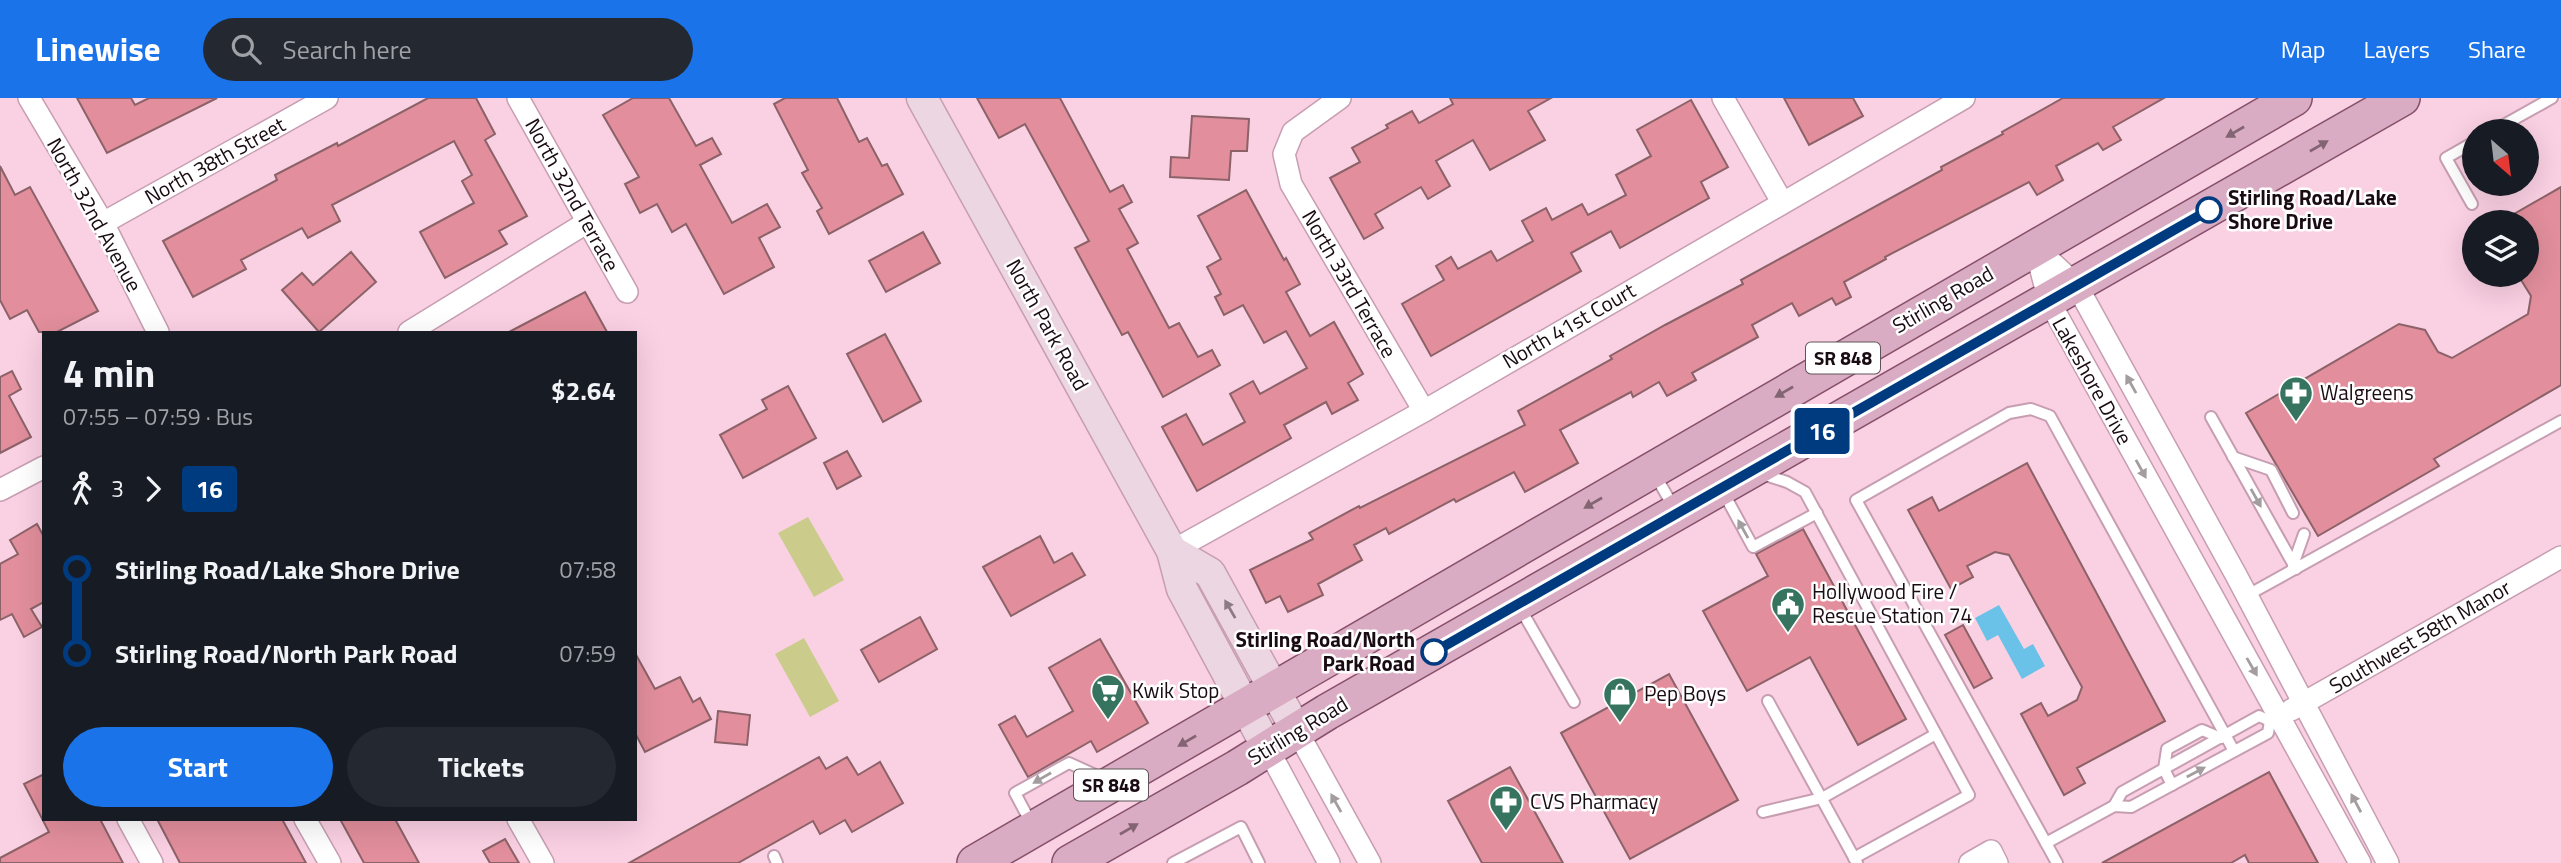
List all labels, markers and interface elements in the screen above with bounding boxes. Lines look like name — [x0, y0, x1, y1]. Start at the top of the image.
search box — [203, 18, 693, 81]
text: Linewise — [35, 24, 161, 74]
icon: search — [227, 30, 265, 68]
text: Search here — [283, 30, 412, 69]
text: Map — [2281, 31, 2326, 67]
text: Layers — [2364, 31, 2430, 67]
text: Share — [2468, 31, 2526, 67]
street label: North 38th Street — [138, 108, 291, 212]
street label: North 32nd Terrace — [518, 112, 628, 277]
north arrow — [2462, 119, 2539, 196]
map controls — [2462, 119, 2539, 287]
one-way arrow — [2225, 126, 2244, 138]
street label: North 32nd Avenue — [39, 132, 151, 297]
one-way arrow — [2310, 140, 2329, 152]
place label: Stirling Road/Lake Shore Drive — [2228, 181, 2397, 237]
marker: Stirling Road/Lake Shore Drive — [2196, 197, 2222, 223]
street label: North 33rd Terrace — [1294, 203, 1405, 364]
button: layers — [2462, 210, 2539, 287]
street label: North Park Road — [998, 253, 1097, 396]
street label: Stirling Road — [1886, 257, 1999, 341]
street label: North 41st Court — [1496, 274, 1642, 376]
street label: Lakeshore Drive — [2045, 311, 2141, 450]
road number: SR 848 — [1806, 342, 1880, 374]
text: 4 min — [63, 344, 155, 402]
text: $2.64 — [551, 371, 616, 410]
one-way arrow — [2125, 374, 2137, 393]
pharmacy icon: Walgreens — [2277, 374, 2315, 423]
place label: Walgreens — [2320, 376, 2414, 408]
one-way arrow — [1775, 386, 1794, 398]
text: 07:55 – 07:59 · Bus — [63, 399, 253, 434]
line badge: 16 — [1790, 408, 1854, 454]
text: 16 — [1809, 413, 1835, 449]
one-way arrow — [2135, 459, 2147, 478]
icon: walk — [63, 470, 101, 508]
icon: forward — [134, 470, 172, 508]
text: 3 — [111, 471, 124, 506]
text: 16 — [196, 471, 223, 507]
one-way arrow — [2250, 489, 2262, 508]
one-way arrow — [1584, 497, 1603, 510]
one-way arrow — [1738, 519, 1749, 539]
text: Stirling Road/Lake Shore Drive — [115, 550, 460, 589]
text: 07:58 — [559, 552, 616, 587]
street label: Southwest 58th Manor — [2323, 571, 2516, 701]
place label: Hollywood Fire / Rescue Station 74 — [1812, 575, 1972, 631]
public building icon: Hollywood Fire / Rescue Station 74 — [1769, 585, 1807, 634]
one-way arrow — [1224, 599, 1236, 618]
place label: Stirling Road/North Park Road — [1236, 623, 1415, 679]
text: Stirling Road/North Park Road — [115, 634, 457, 673]
text: 07:59 — [559, 636, 616, 671]
marker: Stirling Road/North Park Road — [1421, 639, 1447, 665]
one-way arrow — [2246, 657, 2259, 676]
supermarket icon: Kwik Stop — [1089, 672, 1127, 721]
place label: Kwik Stop — [1132, 674, 1219, 706]
shop icon: Pep Boys — [1601, 675, 1639, 724]
place label: Pep Boys — [1644, 677, 1726, 709]
street label: Stirling Road — [1241, 688, 1354, 773]
button: Start — [63, 727, 333, 807]
button: Tickets — [347, 727, 616, 807]
one-way arrow — [1177, 735, 1197, 747]
one-way arrow — [2187, 766, 2207, 778]
road number: SR 848 — [1074, 770, 1148, 800]
one-way arrow — [1032, 772, 1051, 784]
pharmacy icon: CVS Pharmacy — [1487, 783, 1525, 832]
place label: CVS Pharmacy — [1530, 785, 1658, 817]
one-way arrow — [2350, 793, 2362, 813]
one-way arrow — [1330, 794, 1342, 813]
one-way arrow — [1119, 823, 1138, 835]

